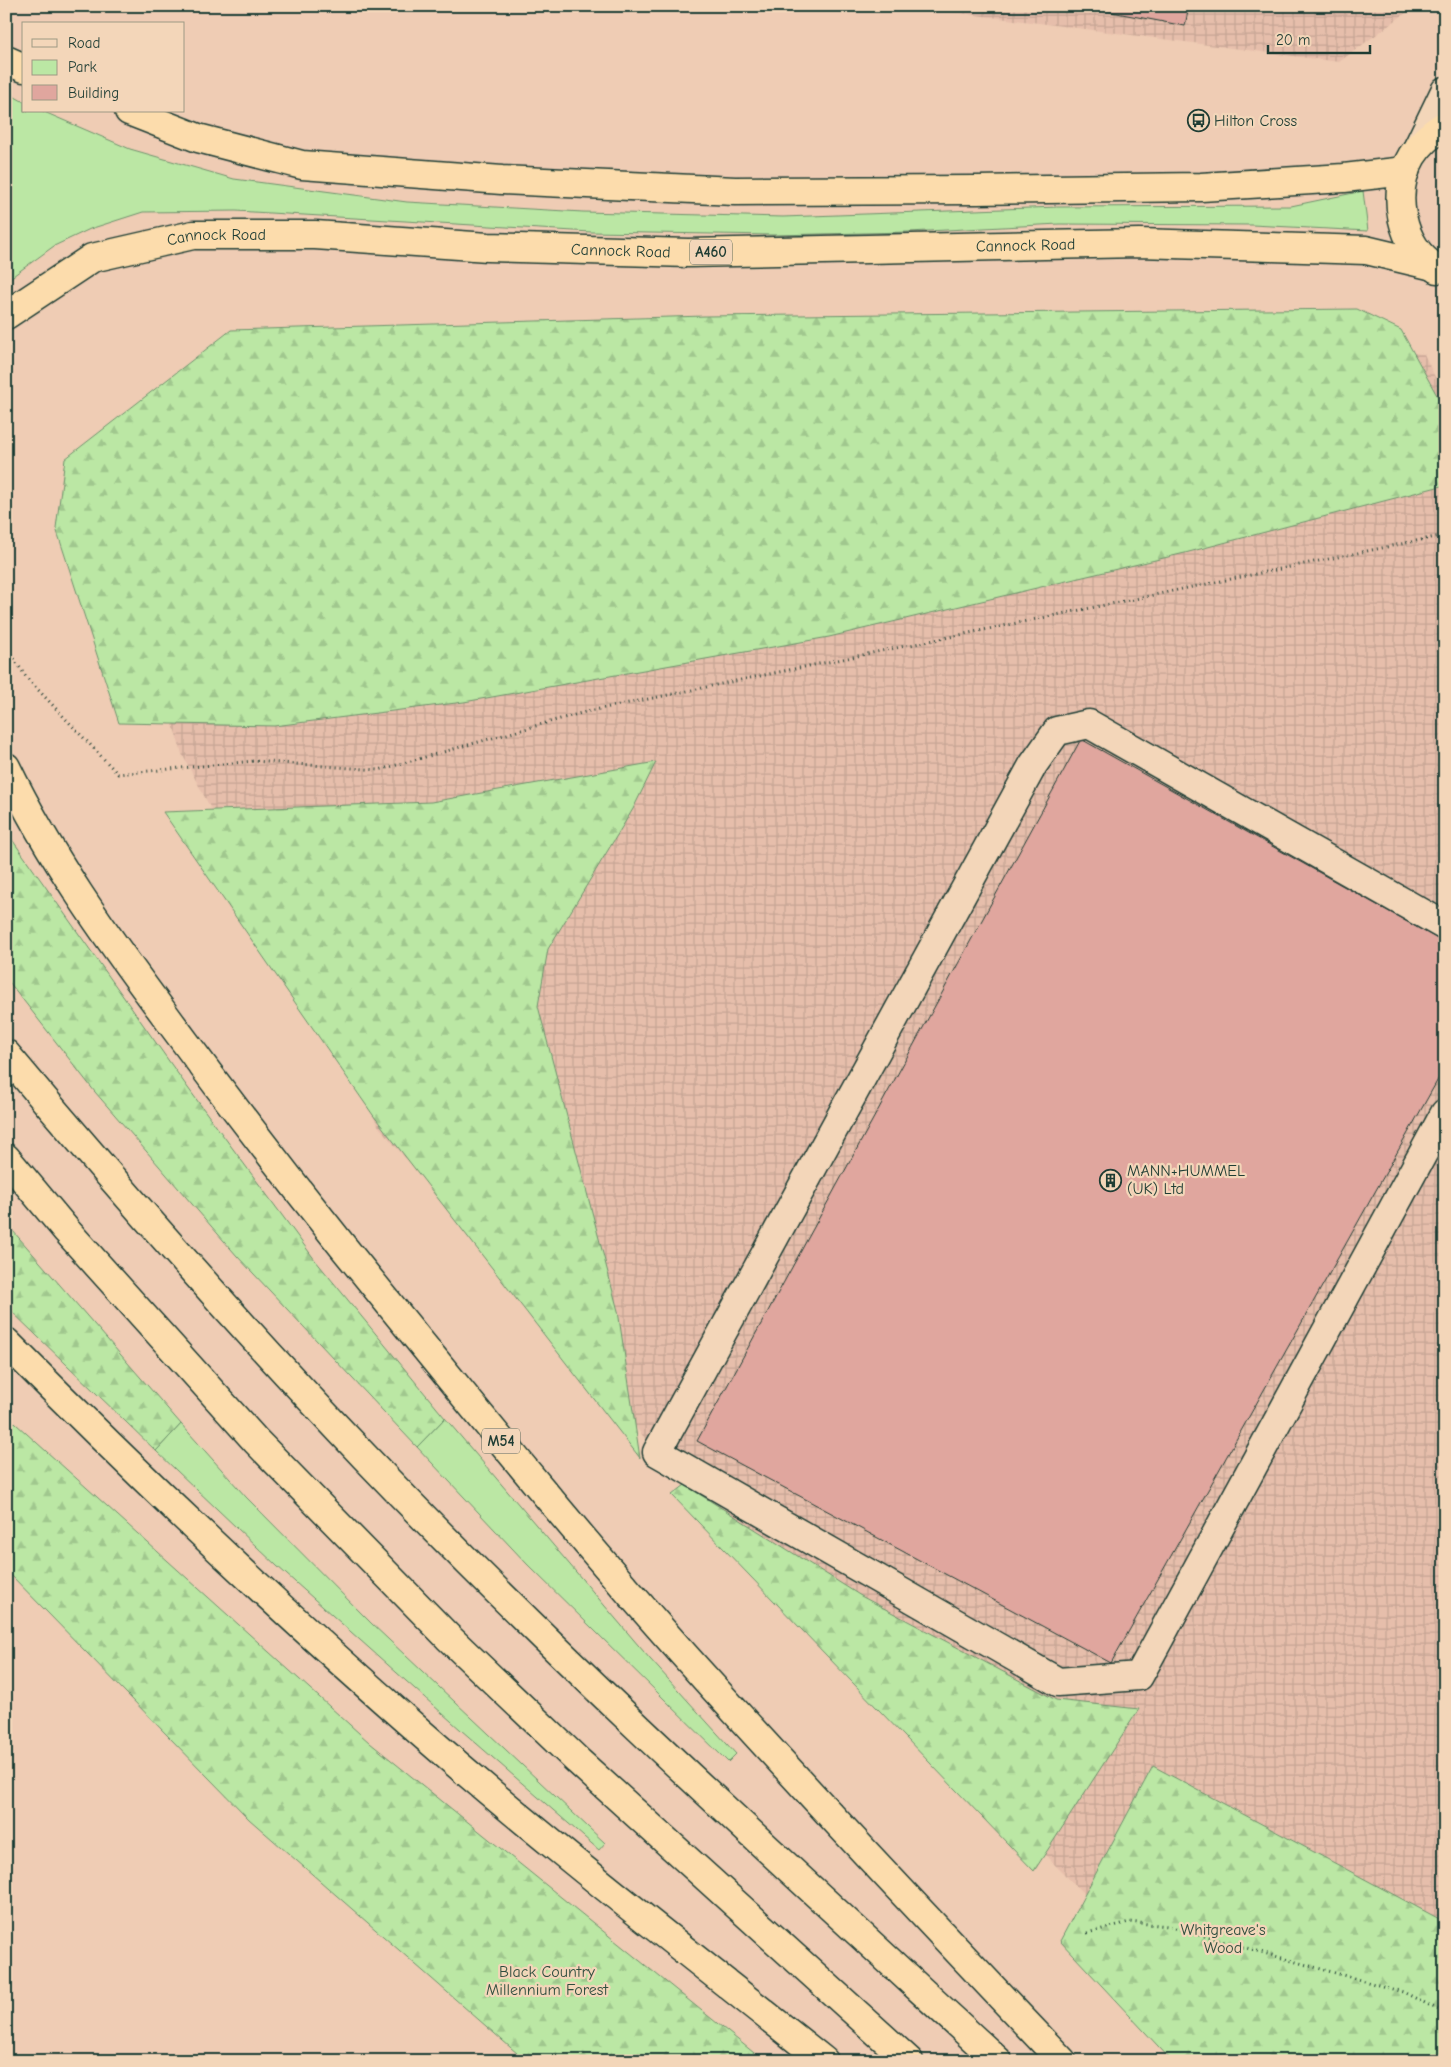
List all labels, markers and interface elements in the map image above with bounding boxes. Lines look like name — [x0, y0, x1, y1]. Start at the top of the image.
legend — [22, 22, 185, 112]
scale bar — [1268, 22, 1371, 54]
text: 20 m — [1276, 31, 1310, 49]
text: Road — [68, 34, 100, 52]
text: Park — [68, 58, 97, 76]
text: Building — [68, 84, 119, 102]
bus stop icon: Hilton Cross — [1186, 109, 1210, 133]
place label: Hilton Cross — [1214, 112, 1297, 130]
street label: Cannock Road — [165, 226, 266, 250]
street label: Cannock Road — [976, 235, 1076, 256]
street label: Cannock Road — [571, 240, 671, 261]
road number: A460 — [690, 240, 732, 264]
place label: MANN+HUMMEL (UK) Ltd — [1127, 1162, 1245, 1198]
building icon: MANN+HUMMEL (UK) Ltd — [1099, 1168, 1123, 1192]
road number: M54 — [482, 1428, 520, 1454]
park label: Whitgreave's Wood — [1180, 1921, 1266, 1957]
park label: Black Country Millennium Forest — [486, 1963, 609, 1999]

